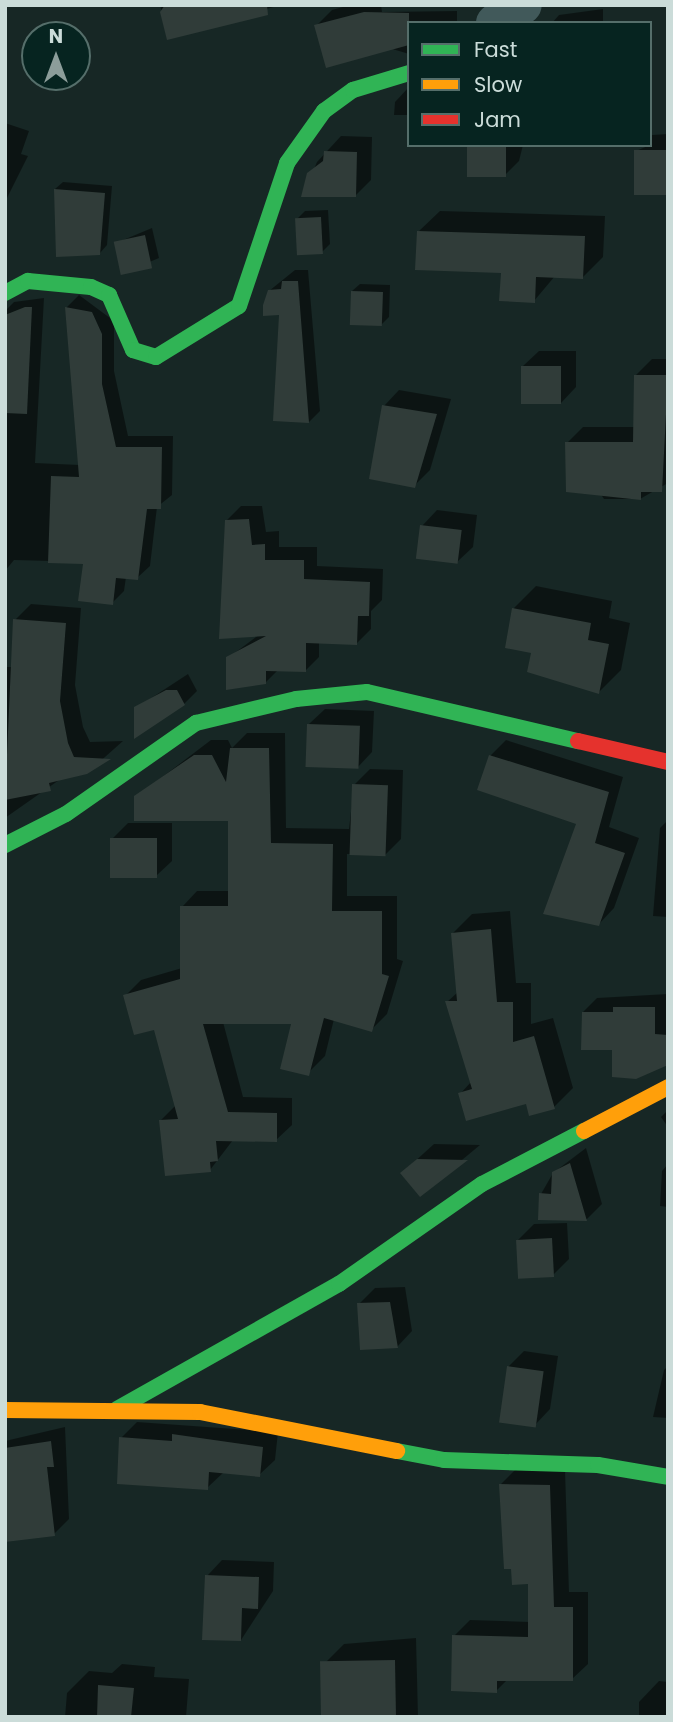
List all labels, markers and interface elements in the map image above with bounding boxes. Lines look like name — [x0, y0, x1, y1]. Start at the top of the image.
north arrow — [21, 21, 91, 91]
legend — [407, 21, 652, 147]
text: N — [49, 23, 63, 50]
text: Fast — [474, 35, 517, 64]
text: Slow — [474, 70, 522, 99]
text: Jam — [474, 105, 521, 134]

